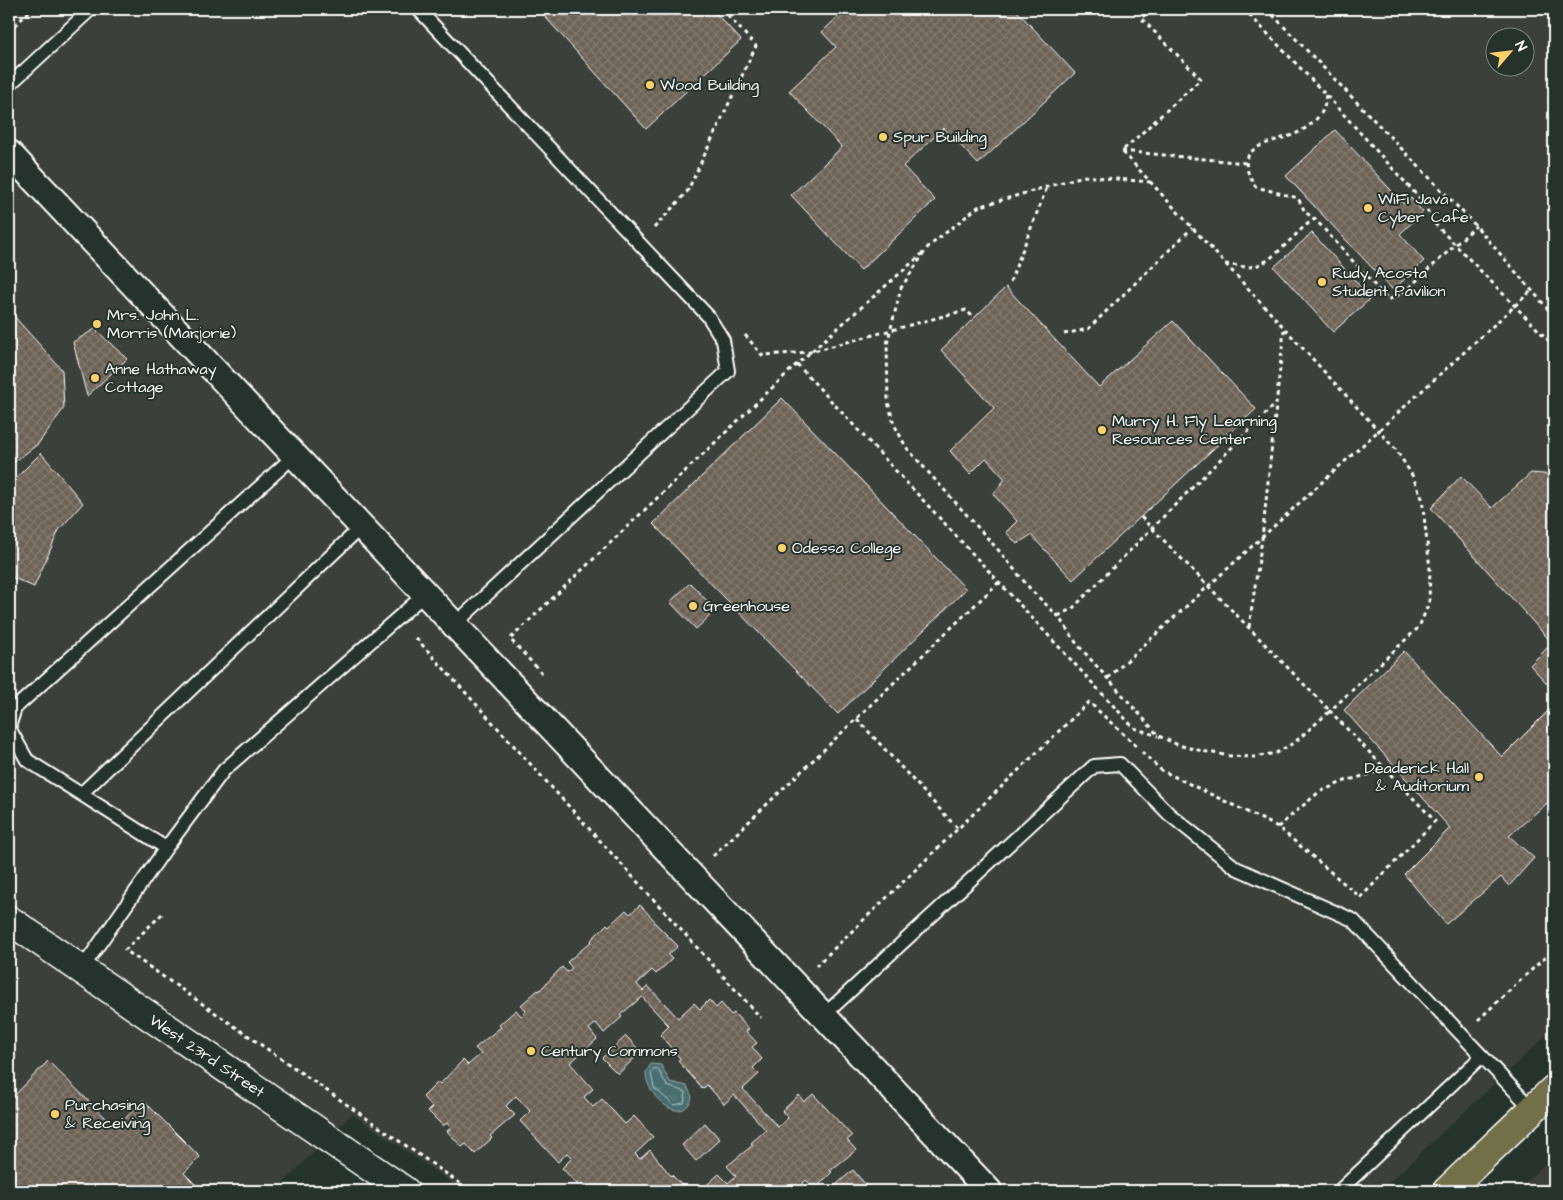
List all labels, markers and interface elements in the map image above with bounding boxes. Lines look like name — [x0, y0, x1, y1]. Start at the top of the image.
north arrow — [1486, 28, 1536, 78]
text: N — [1510, 38, 1532, 55]
place label: Wood Building — [660, 74, 759, 97]
marker: Wood Building — [644, 79, 656, 91]
place label: Spur Building — [893, 126, 987, 149]
marker: Spur Building — [877, 131, 889, 143]
place label: WiFi Java Cyber Cafe — [1378, 188, 1469, 229]
marker: WiFi Java Cyber Cafe — [1362, 202, 1374, 214]
place label: Rudy Acosta Student Pavilion — [1332, 262, 1446, 302]
marker: Rudy Acosta Student Pavilion — [1316, 276, 1328, 288]
place label: Mrs. John L. Morris (Marjorie) — [107, 304, 236, 344]
marker: Mrs. John L. Morris (Marjorie) — [91, 318, 103, 330]
place label: Anne Hathaway Cottage — [105, 358, 217, 399]
marker: Anne Hathaway Cottage — [89, 372, 101, 384]
place label: Murry H. Fly Learning Resources Center — [1112, 410, 1277, 450]
marker: Murry H. Fly Learning Resources Center — [1096, 424, 1108, 436]
place label: Odessa College — [792, 537, 901, 560]
marker: Odessa College — [776, 542, 788, 554]
place label: Greenhouse — [703, 595, 790, 617]
marker: Greenhouse — [687, 600, 699, 612]
place label: Deaderick Hall & Auditorium — [1365, 757, 1470, 797]
marker: Deaderick Hall & Auditorium — [1473, 771, 1485, 783]
street label: West 23rd Street — [145, 1009, 269, 1103]
place label: Century Commons — [541, 1040, 678, 1063]
marker: Century Commons — [525, 1045, 537, 1057]
place label: Purchasing & Receiving — [65, 1094, 150, 1135]
marker: Purchasing & Receiving — [49, 1108, 61, 1120]

